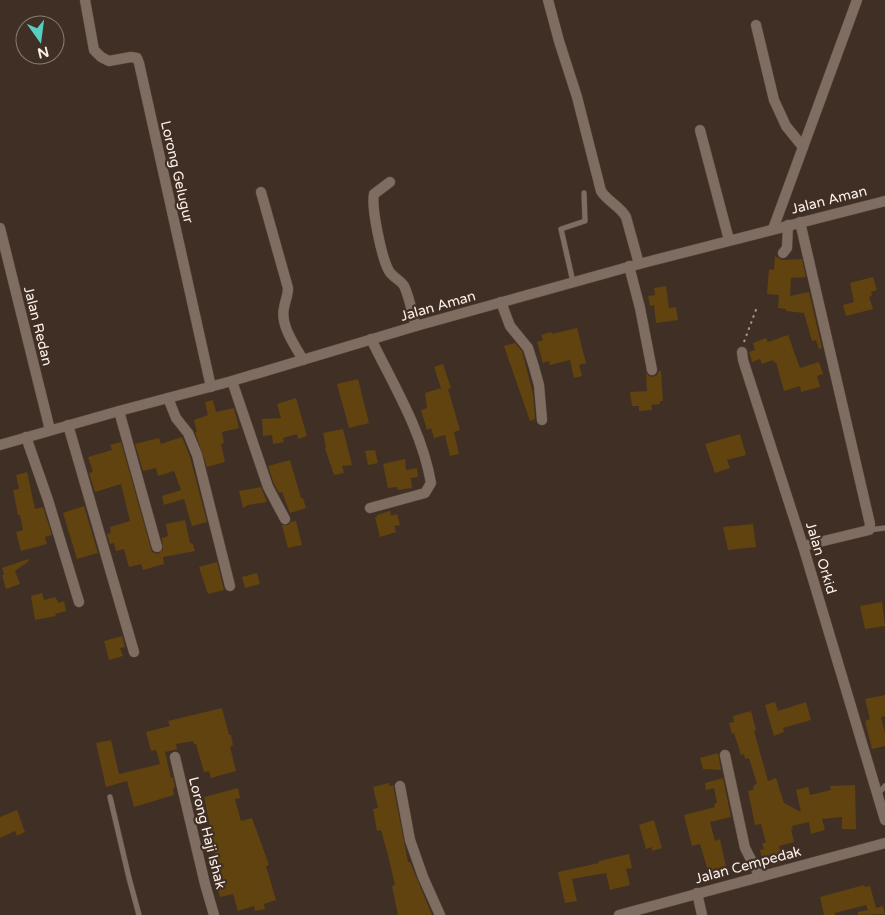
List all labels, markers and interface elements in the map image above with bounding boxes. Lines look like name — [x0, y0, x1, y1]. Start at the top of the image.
north arrow — [15, 15, 65, 65]
text: N — [36, 43, 51, 62]
street label: Lorong Gelugur — [157, 119, 197, 225]
street label: Jalan Aman — [789, 182, 869, 218]
street label: Jalan Redan — [20, 285, 56, 367]
street label: Jalan Aman — [398, 287, 478, 325]
street label: Jalan Orkid — [802, 520, 840, 596]
street label: Lorong Haji Ishak — [185, 775, 229, 891]
street label: Jalan Cempedak — [693, 843, 803, 887]

